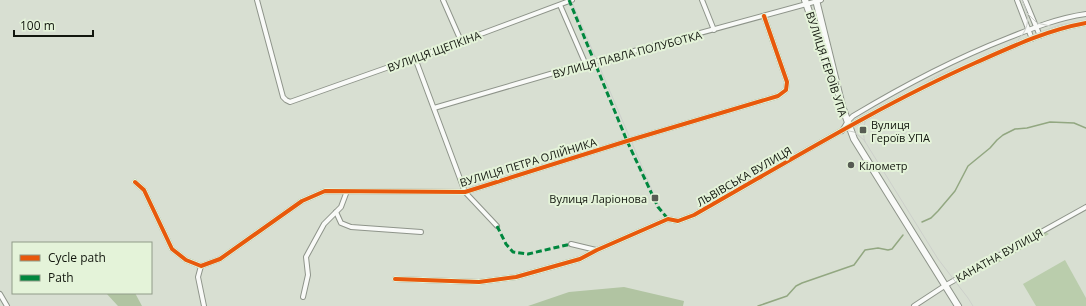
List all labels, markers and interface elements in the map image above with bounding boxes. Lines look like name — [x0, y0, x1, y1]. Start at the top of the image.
street label: ВУЛИЦЯ ГЕРОЇВ УПА — [803, 10, 851, 119]
scale bar — [14, 12, 93, 38]
text: 100 m — [20, 17, 55, 34]
street label: ВУЛИЦЯ ЩЕПКІНА — [385, 27, 483, 75]
street label: ВУЛИЦЯ ПАВЛА ПОЛУБОТКА — [551, 27, 703, 81]
place label: Вулиця Героїв УПА — [871, 117, 930, 145]
marker: Вулиця Героїв УПА — [858, 125, 868, 135]
street label: ВУЛИЦЯ ПЕТРА ОЛІЙНИКА — [458, 134, 598, 190]
street label: ЛЬВІВСЬКА ВУЛИЦЯ — [694, 143, 794, 209]
place label: Кілометр — [859, 158, 908, 173]
marker: Кілометр — [846, 160, 856, 170]
place label: Вулиця Ларіонова — [549, 191, 647, 206]
marker: Вулиця Ларіонова — [650, 193, 660, 203]
street label: КАНАТНА ВУЛИЦЯ — [953, 225, 1045, 285]
legend — [12, 242, 152, 294]
text: Cycle path — [48, 249, 106, 266]
text: Path — [48, 269, 74, 286]

